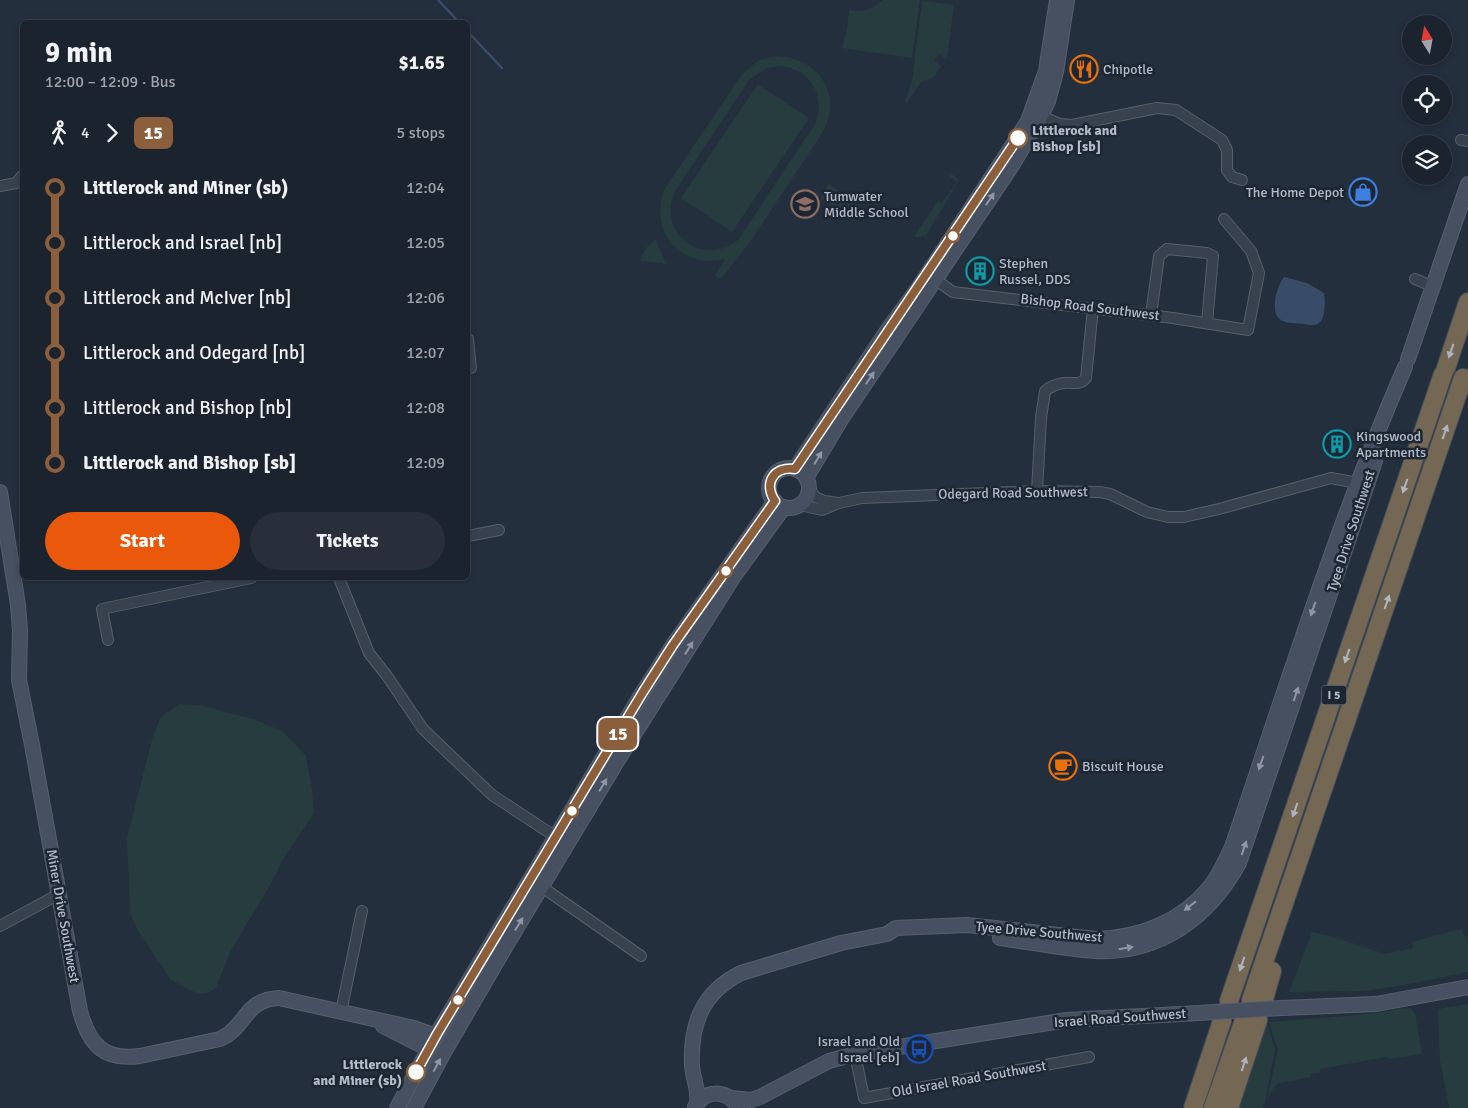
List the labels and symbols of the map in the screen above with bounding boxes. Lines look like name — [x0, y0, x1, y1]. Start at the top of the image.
north arrow — [1402, 15, 1452, 65]
restaurant icon: Chipotle — [1069, 54, 1099, 84]
place label: Chipotle — [1103, 61, 1153, 78]
place label: Littlerock and Bishop [sb] — [1032, 122, 1117, 155]
marker: Littlerock and Bishop [sb] — [1008, 128, 1028, 148]
shop icon: The Home Depot — [1348, 177, 1378, 207]
place label: The Home Depot — [1246, 184, 1344, 201]
place label: Tumwater Middle School — [824, 188, 909, 221]
school or university icon: Tumwater Middle School — [790, 189, 820, 219]
one-way arrow — [985, 193, 995, 206]
unlabelled marker — [946, 229, 960, 243]
place label: Stephen Russel, DDS — [999, 255, 1071, 288]
building icon: Stephen Russel, DDS — [965, 256, 995, 286]
street label: Bishop Road Southwest — [1020, 290, 1161, 324]
one-way arrow — [1447, 344, 1455, 359]
one-way arrow — [865, 371, 875, 384]
one-way arrow — [1441, 424, 1449, 439]
place label: Kingswood Apartments — [1356, 428, 1426, 461]
building icon: Kingswood Apartments — [1322, 429, 1352, 459]
one-way arrow — [814, 452, 823, 465]
street label: Tyee Drive Southwest — [1323, 468, 1379, 594]
one-way arrow — [1401, 478, 1408, 493]
street label: Odegard Road Southwest — [938, 483, 1088, 503]
unlabelled marker — [719, 564, 733, 578]
one-way arrow — [1383, 594, 1391, 609]
one-way arrow — [1309, 602, 1317, 617]
one-way arrow — [685, 641, 694, 655]
one-way arrow — [1343, 649, 1351, 664]
road number: I 5 — [1322, 686, 1346, 704]
one-way arrow — [1293, 687, 1300, 702]
line badge: 15 — [596, 718, 640, 750]
cafe icon: Biscuit House — [1048, 751, 1078, 781]
one-way arrow — [1256, 756, 1264, 771]
place label: Biscuit House — [1082, 758, 1164, 775]
one-way arrow — [598, 779, 607, 792]
one-way arrow — [1290, 802, 1298, 817]
unlabelled marker — [565, 804, 579, 818]
one-way arrow — [1240, 840, 1248, 855]
street label: Miner Drive Southwest — [43, 848, 83, 984]
one-way arrow — [1184, 901, 1197, 912]
one-way arrow — [514, 918, 523, 931]
street label: Tyee Drive Southwest — [975, 918, 1103, 946]
one-way arrow — [1119, 944, 1135, 952]
one-way arrow — [1238, 956, 1245, 971]
unlabelled marker — [451, 993, 465, 1007]
street label: Israel Road Southwest — [1053, 1005, 1187, 1031]
place label: Israel and Old Israel [eb] — [818, 1033, 900, 1066]
bus stop icon: Israel and Old Israel [eb] — [904, 1034, 934, 1064]
place label: Littlerock and Miner (sb) — [313, 1056, 403, 1089]
one-way arrow — [1240, 1056, 1248, 1071]
street label: Old Israel Road Southwest — [891, 1057, 1048, 1101]
one-way arrow — [433, 1058, 441, 1072]
marker: Littlerock and Miner (sb) — [406, 1062, 426, 1082]

